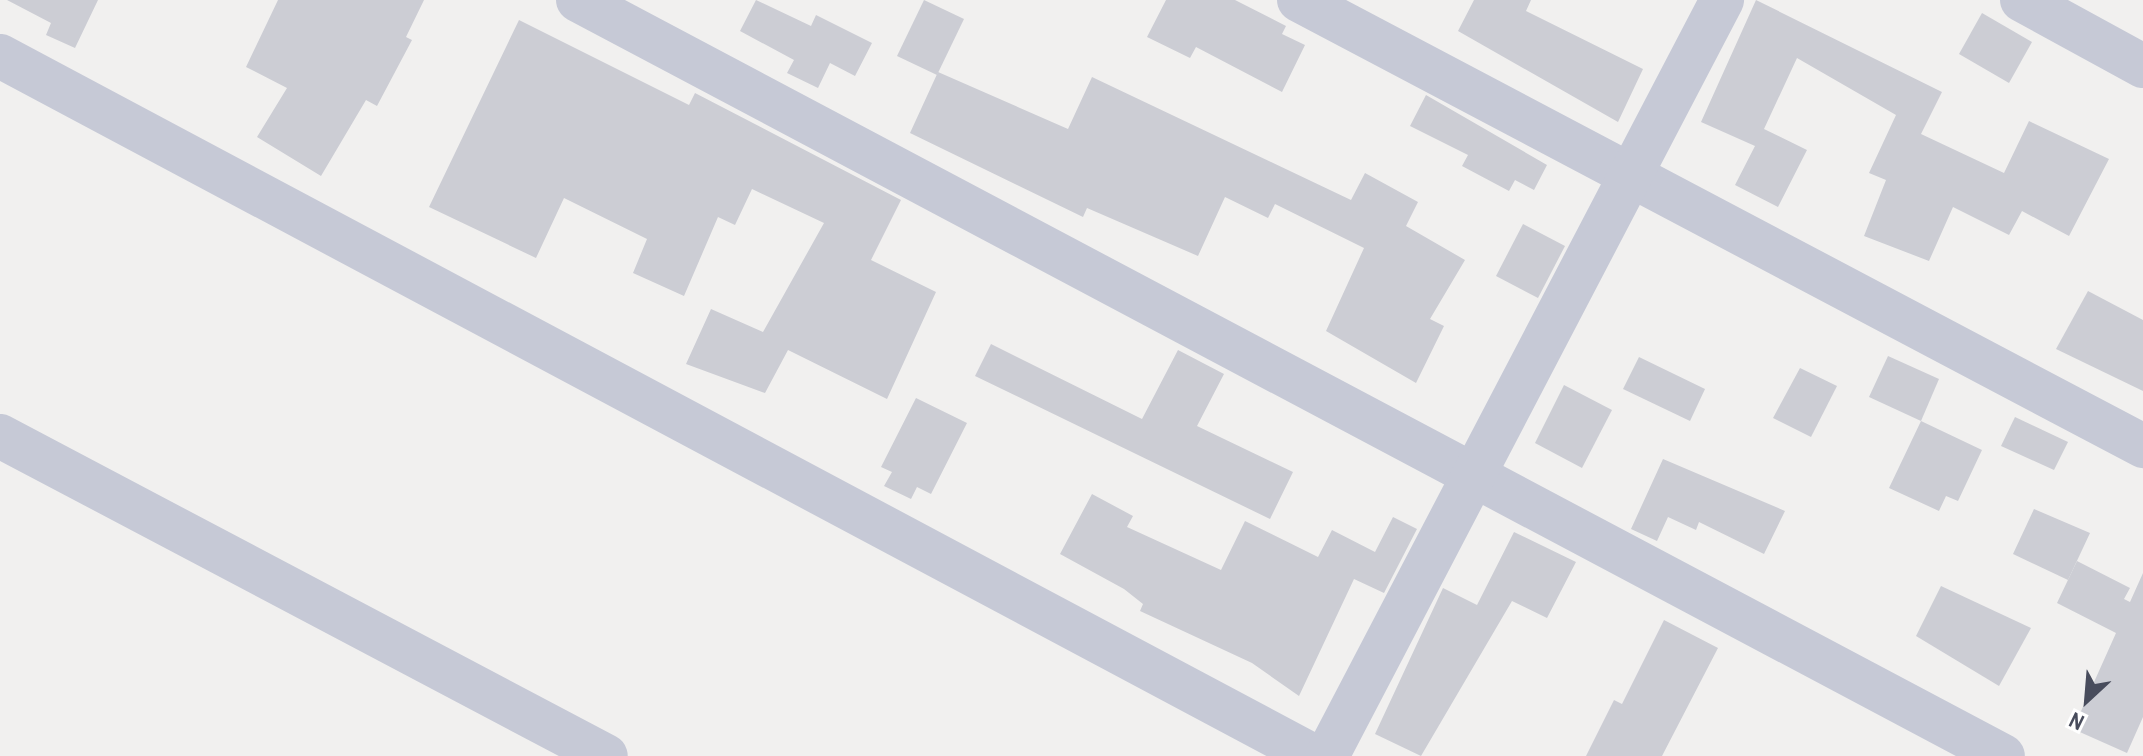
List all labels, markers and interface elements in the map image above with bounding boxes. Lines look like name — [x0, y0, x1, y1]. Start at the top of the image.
north arrow — [2047, 660, 2127, 740]
text: N — [2064, 705, 2089, 738]

